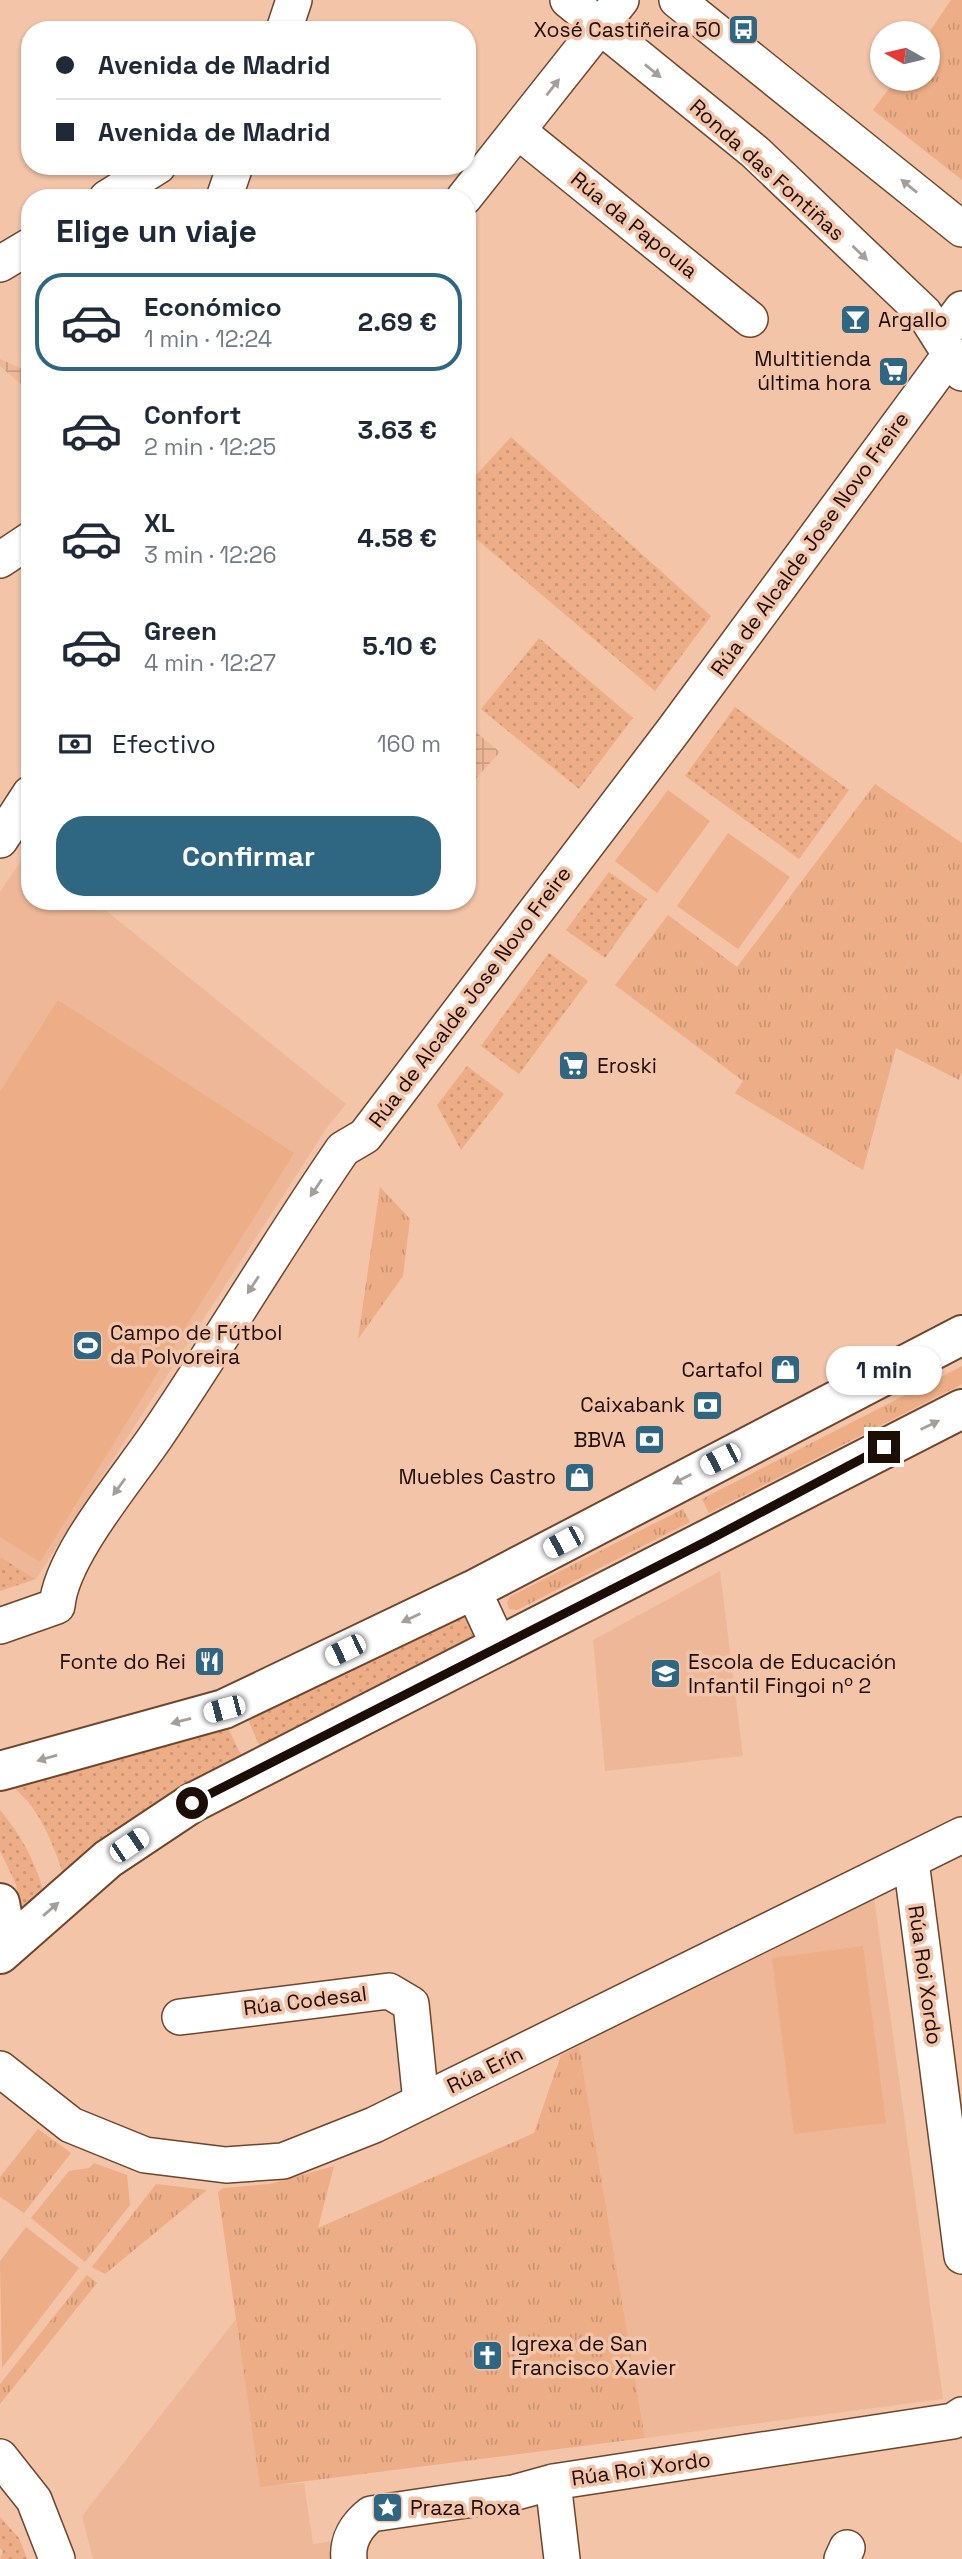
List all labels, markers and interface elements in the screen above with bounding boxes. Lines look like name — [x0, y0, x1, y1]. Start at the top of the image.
bus stop icon: Xosé Castiñeira 50 — [727, 13, 761, 47]
place label: Xosé Castiñeira 50 — [533, 16, 721, 43]
north arrow — [870, 21, 940, 91]
map controls — [870, 21, 940, 91]
text: Avenida de Madrid — [98, 48, 331, 82]
one-way arrow — [643, 63, 661, 78]
one-way arrow — [545, 78, 560, 96]
street label: Ronda das Fontiñas — [684, 93, 851, 246]
text: Avenida de Madrid — [98, 115, 331, 149]
street label: Rúa da Papoula — [565, 165, 703, 284]
one-way arrow — [900, 179, 917, 194]
text: Elige un viaje — [56, 211, 257, 251]
one-way arrow — [851, 244, 868, 260]
text: Económico — [144, 290, 282, 324]
icon: car — [60, 291, 123, 354]
bar icon: Argallo — [838, 303, 872, 337]
text: 2.69 € — [358, 305, 437, 339]
place label: Argallo — [878, 306, 948, 333]
text: 1 min · 12:24 — [144, 324, 272, 354]
place label: Multitienda última hora — [754, 345, 871, 396]
supermarket icon: Multitienda última hora — [877, 354, 911, 388]
text: Confort — [144, 398, 241, 432]
icon: car — [60, 399, 123, 462]
street label: Rúa de Alcalde Jose Novo Freire — [705, 406, 915, 681]
text: 3.63 € — [358, 413, 437, 447]
text: 2 min · 12:25 — [144, 432, 276, 462]
text: XL — [144, 506, 175, 540]
icon: car — [60, 507, 123, 570]
text: 4.58 € — [357, 521, 437, 555]
text: 3 min · 12:26 — [144, 540, 277, 570]
text: Green — [144, 614, 217, 648]
icon: car — [60, 615, 123, 678]
text: 5.10 € — [362, 629, 437, 663]
text: 4 min · 12:27 — [144, 648, 276, 678]
icon: cash — [56, 725, 94, 763]
text: Efectivo — [112, 727, 216, 761]
text: 160 m — [377, 729, 441, 759]
button: Confirmar — [56, 816, 441, 896]
street label: Rúa de Alcalde Jose Novo Freire — [362, 861, 577, 1133]
supermarket icon: Eroski — [557, 1049, 591, 1083]
place label: Eroski — [597, 1052, 657, 1079]
one-way arrow — [309, 1179, 323, 1197]
one-way arrow — [247, 1275, 260, 1295]
place label: Campo de Fútbol da Polvoreira — [110, 1319, 282, 1370]
sports icon: Campo de Fútbol da Polvoreira — [70, 1328, 104, 1362]
callout: 1 min — [826, 1346, 942, 1394]
shop icon: Cartafol — [769, 1353, 803, 1387]
text: 1 min — [856, 1355, 912, 1385]
place label: Cartafol — [682, 1356, 763, 1383]
bank icon: Caixabank — [691, 1388, 725, 1422]
place label: Caixabank — [580, 1391, 685, 1418]
one-way arrow — [920, 1419, 940, 1430]
bank icon: BBVA — [632, 1423, 666, 1457]
place label: BBVA — [573, 1426, 626, 1453]
route end — [868, 1431, 900, 1463]
car — [697, 1440, 744, 1478]
shop icon: Muebles Castro — [562, 1460, 596, 1494]
place label: Muebles Castro — [399, 1463, 556, 1490]
one-way arrow — [671, 1472, 691, 1484]
one-way arrow — [113, 1478, 127, 1496]
car — [540, 1523, 587, 1561]
one-way arrow — [400, 1613, 421, 1624]
car — [322, 1631, 369, 1669]
restaurant icon: Fonte do Rei — [192, 1645, 226, 1679]
place label: Fonte do Rei — [59, 1648, 186, 1675]
place label: Escola de Educación Infantil Fingoi nº 2 — [688, 1648, 897, 1699]
school or university icon: Escola de Educación Infantil Fingoi nº 2 — [648, 1657, 682, 1691]
car — [201, 1693, 248, 1725]
one-way arrow — [170, 1716, 191, 1726]
one-way arrow — [36, 1753, 58, 1764]
route start — [176, 1787, 208, 1819]
car — [106, 1825, 153, 1865]
one-way arrow — [42, 1901, 60, 1917]
street label: Rúa Roi Xordo — [902, 1904, 949, 2046]
street label: Rúa Codesal — [242, 1980, 368, 2021]
street label: Rúa Erín — [442, 2040, 527, 2100]
place label: Igrexa de San Francisco Xavier — [511, 2330, 676, 2381]
church icon: Igrexa de San Francisco Xavier — [471, 2339, 505, 2373]
street label: Rúa Roi Xordo — [570, 2445, 712, 2492]
place icon: Praza Roxa — [370, 2491, 404, 2525]
place label: Praza Roxa — [410, 2494, 520, 2521]

